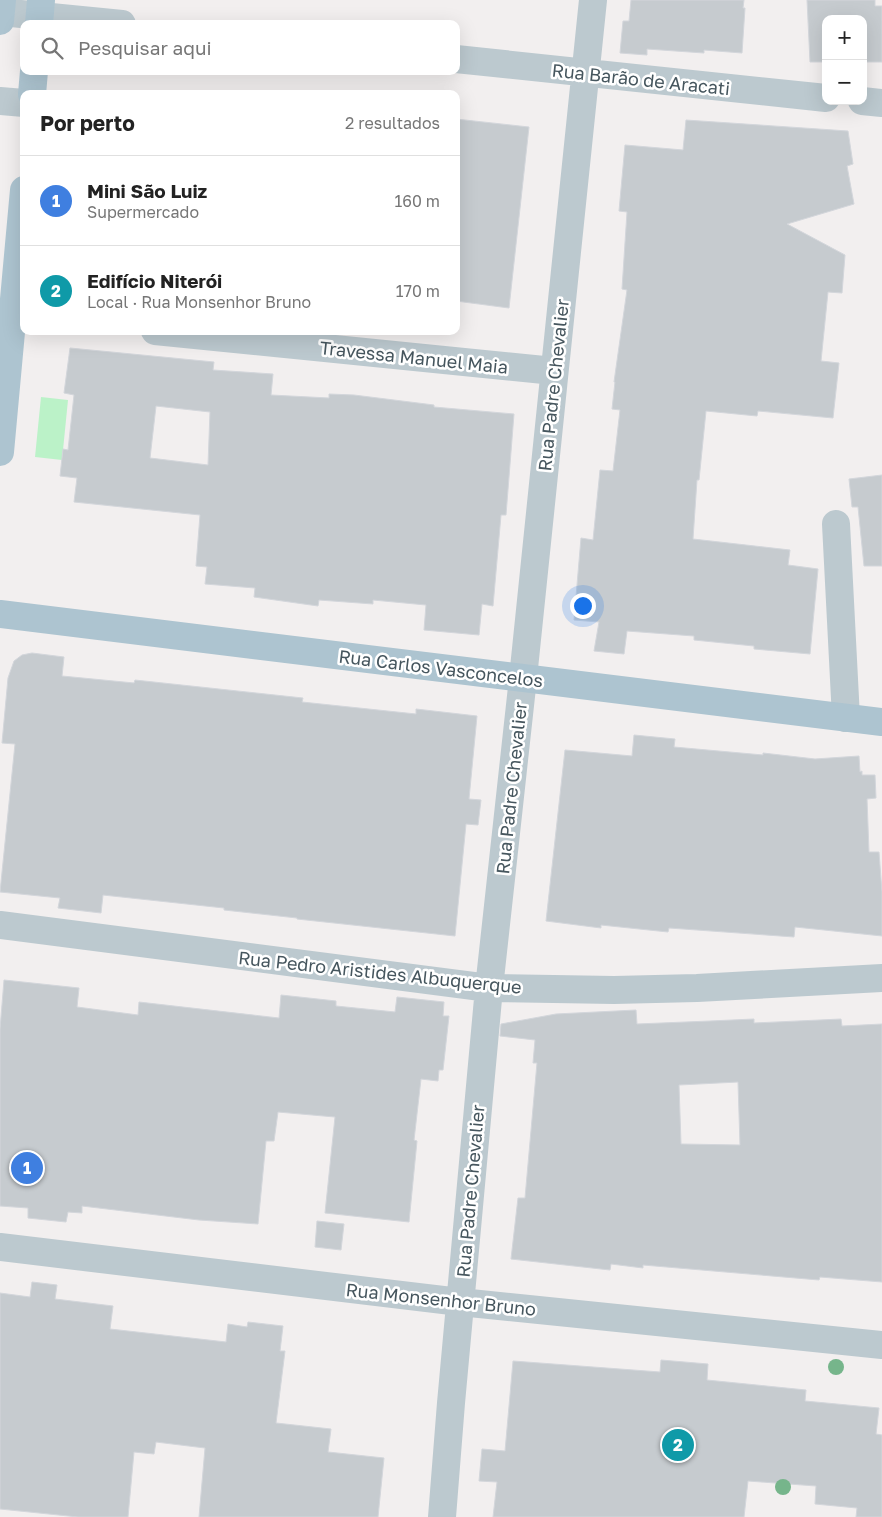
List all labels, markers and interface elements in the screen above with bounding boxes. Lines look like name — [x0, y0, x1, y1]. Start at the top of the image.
map controls — [822, 15, 867, 105]
button: + — [822, 15, 867, 60]
search box — [20, 20, 460, 75]
icon: search — [38, 34, 66, 62]
text: Pesquisar aqui — [78, 36, 212, 59]
street label: Rua Barão de Aracati — [551, 59, 731, 99]
button: − — [822, 60, 867, 105]
text: Por perto — [40, 110, 135, 136]
text: 2 resultados — [345, 113, 440, 133]
text: Mini São Luiz — [87, 179, 207, 202]
text: 1 — [52, 191, 60, 211]
text: 160 m — [394, 191, 440, 211]
text: Supermercado — [87, 202, 199, 222]
text: Edifício Niterói — [87, 269, 222, 292]
text: 2 — [51, 281, 61, 301]
text: 170 m — [396, 281, 440, 301]
text: Local · Rua Monsenhor Bruno — [87, 292, 311, 312]
street label: Rua Padre Chevalier — [533, 298, 573, 472]
street label: Travessa Manuel Maia — [319, 336, 509, 378]
your location — [570, 593, 596, 619]
street label: Rua Carlos Vasconcelos — [338, 645, 544, 691]
street label: Rua Padre Chevalier — [491, 701, 531, 875]
street label: Rua Pedro Aristides Albuquerque — [237, 946, 523, 998]
street label: Rua Padre Chevalier — [451, 1104, 489, 1278]
pin: 1 — [11, 1149, 43, 1187]
street label: Rua Monsenhor Bruno — [345, 1278, 537, 1320]
pin: 2 — [662, 1426, 694, 1464]

